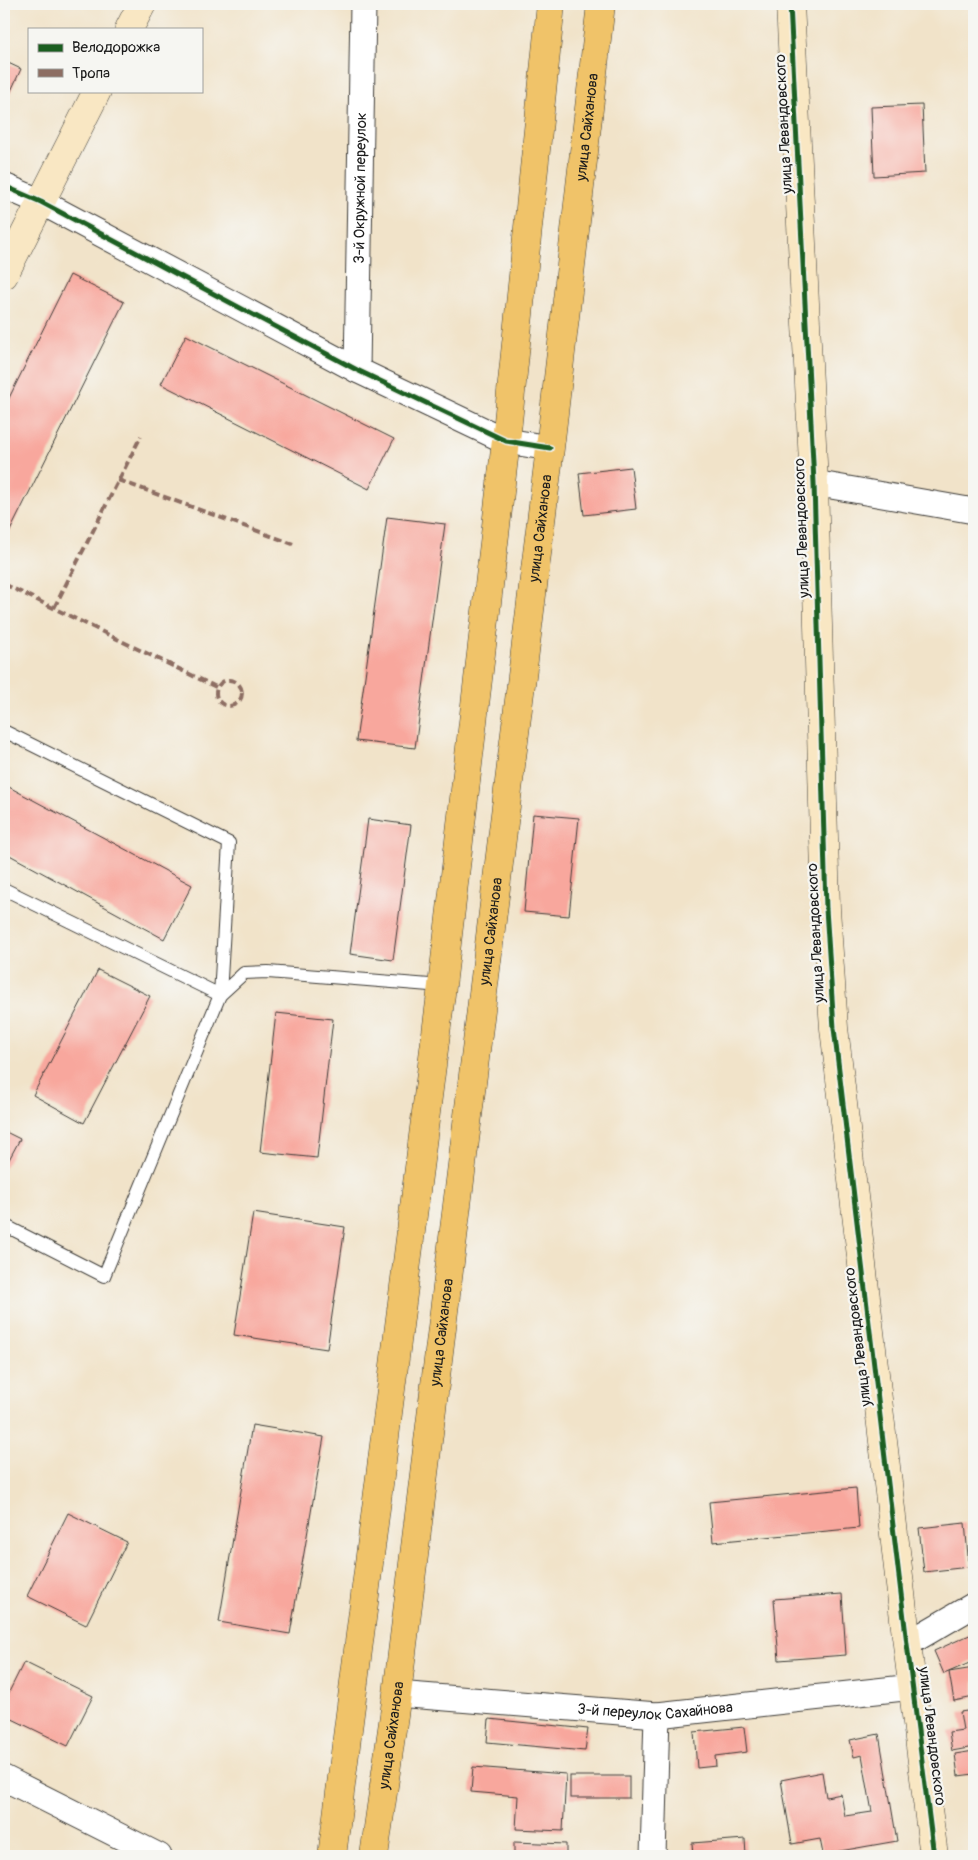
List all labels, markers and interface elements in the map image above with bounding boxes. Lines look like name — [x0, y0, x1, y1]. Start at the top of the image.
legend — [28, 28, 202, 92]
text: Велодорожка — [72, 38, 160, 57]
street label: улица Левандовского — [771, 54, 797, 195]
text: Тропа — [72, 64, 110, 83]
street label: улица Сайханова — [571, 72, 602, 183]
street label: 3-й Окружной переулок — [349, 112, 371, 264]
street label: улица Левандовского — [790, 458, 814, 599]
street label: улица Сайханова — [524, 473, 556, 584]
street label: улица Левандовского — [803, 863, 829, 1004]
street label: улица Сайханова — [474, 876, 507, 987]
street label: улица Левандовского — [840, 1266, 876, 1409]
street label: улица Сайханова — [425, 1277, 457, 1388]
street label: улица Левандовского — [914, 1664, 950, 1807]
street label: улица Сайханова — [374, 1680, 408, 1791]
street label: 3-й переулок Сахайнова — [577, 1697, 734, 1725]

